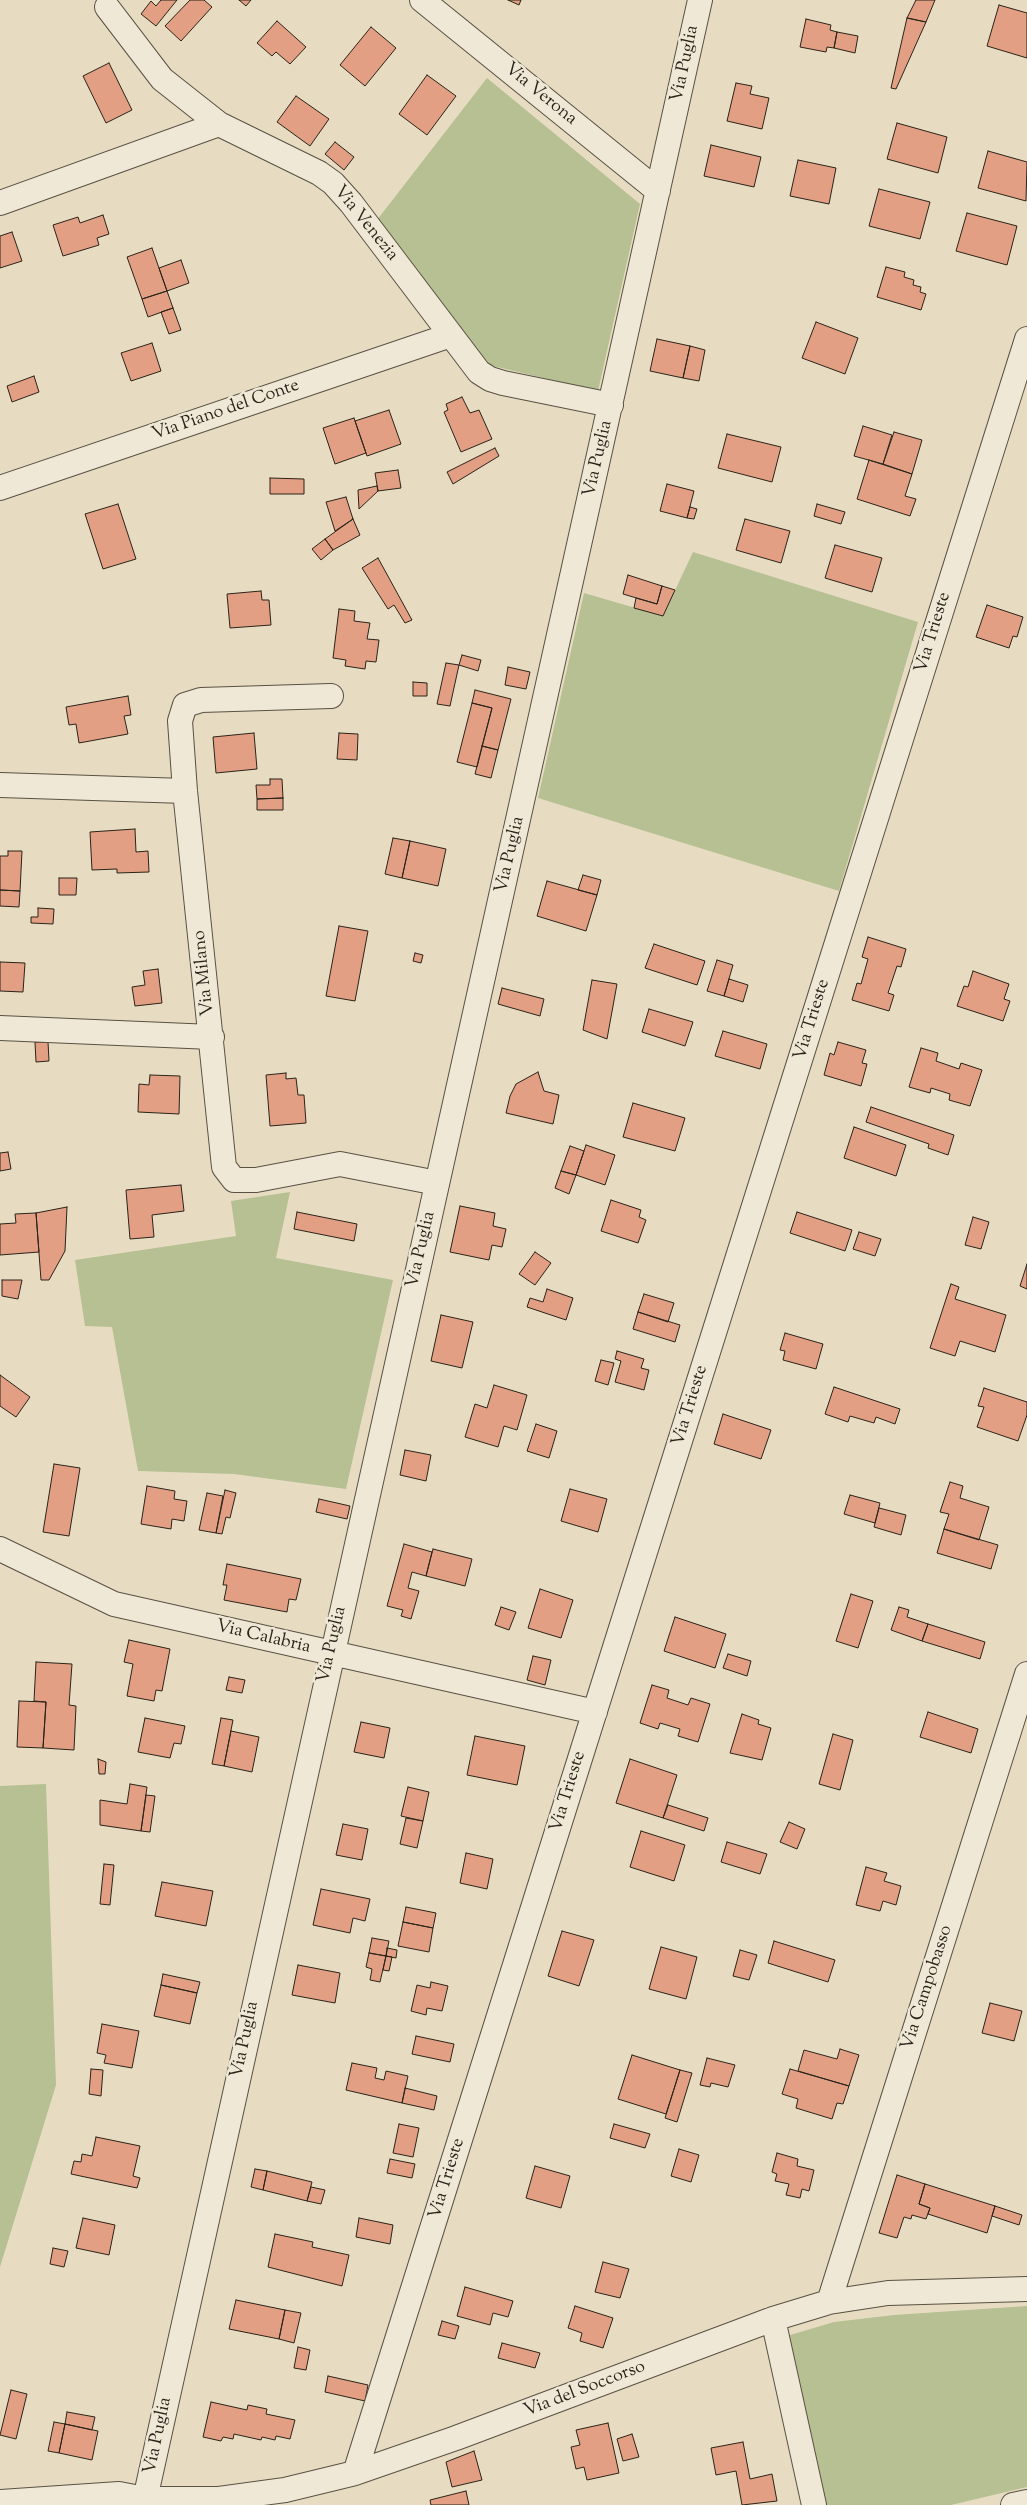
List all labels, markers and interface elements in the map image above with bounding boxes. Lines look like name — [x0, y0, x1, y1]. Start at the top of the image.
street label: Via Puglia — [667, 24, 705, 104]
street label: Via Verona — [499, 59, 581, 131]
street label: Via Venezia — [328, 182, 402, 266]
street label: Via Piano del Conte — [150, 376, 302, 446]
street label: Via Puglia — [580, 418, 618, 500]
street label: Via Trieste — [911, 590, 957, 676]
street label: Via Puglia — [492, 814, 530, 896]
street label: Via Milano — [190, 929, 220, 1017]
street label: Via Trieste — [790, 977, 836, 1063]
street label: Via Puglia — [403, 1209, 441, 1291]
street label: Via Trieste — [668, 1363, 714, 1449]
street label: Via Puglia — [314, 1604, 352, 1686]
street label: Via Calabria — [214, 1617, 312, 1659]
street label: Via Trieste — [546, 1749, 592, 1835]
street label: Via Campobasso — [898, 1923, 958, 2053]
street label: Via Puglia — [227, 2000, 265, 2080]
street label: Via Trieste — [425, 2136, 471, 2222]
street label: Via del Soccorso — [521, 2357, 649, 2423]
street label: Via Puglia — [140, 2396, 178, 2476]

